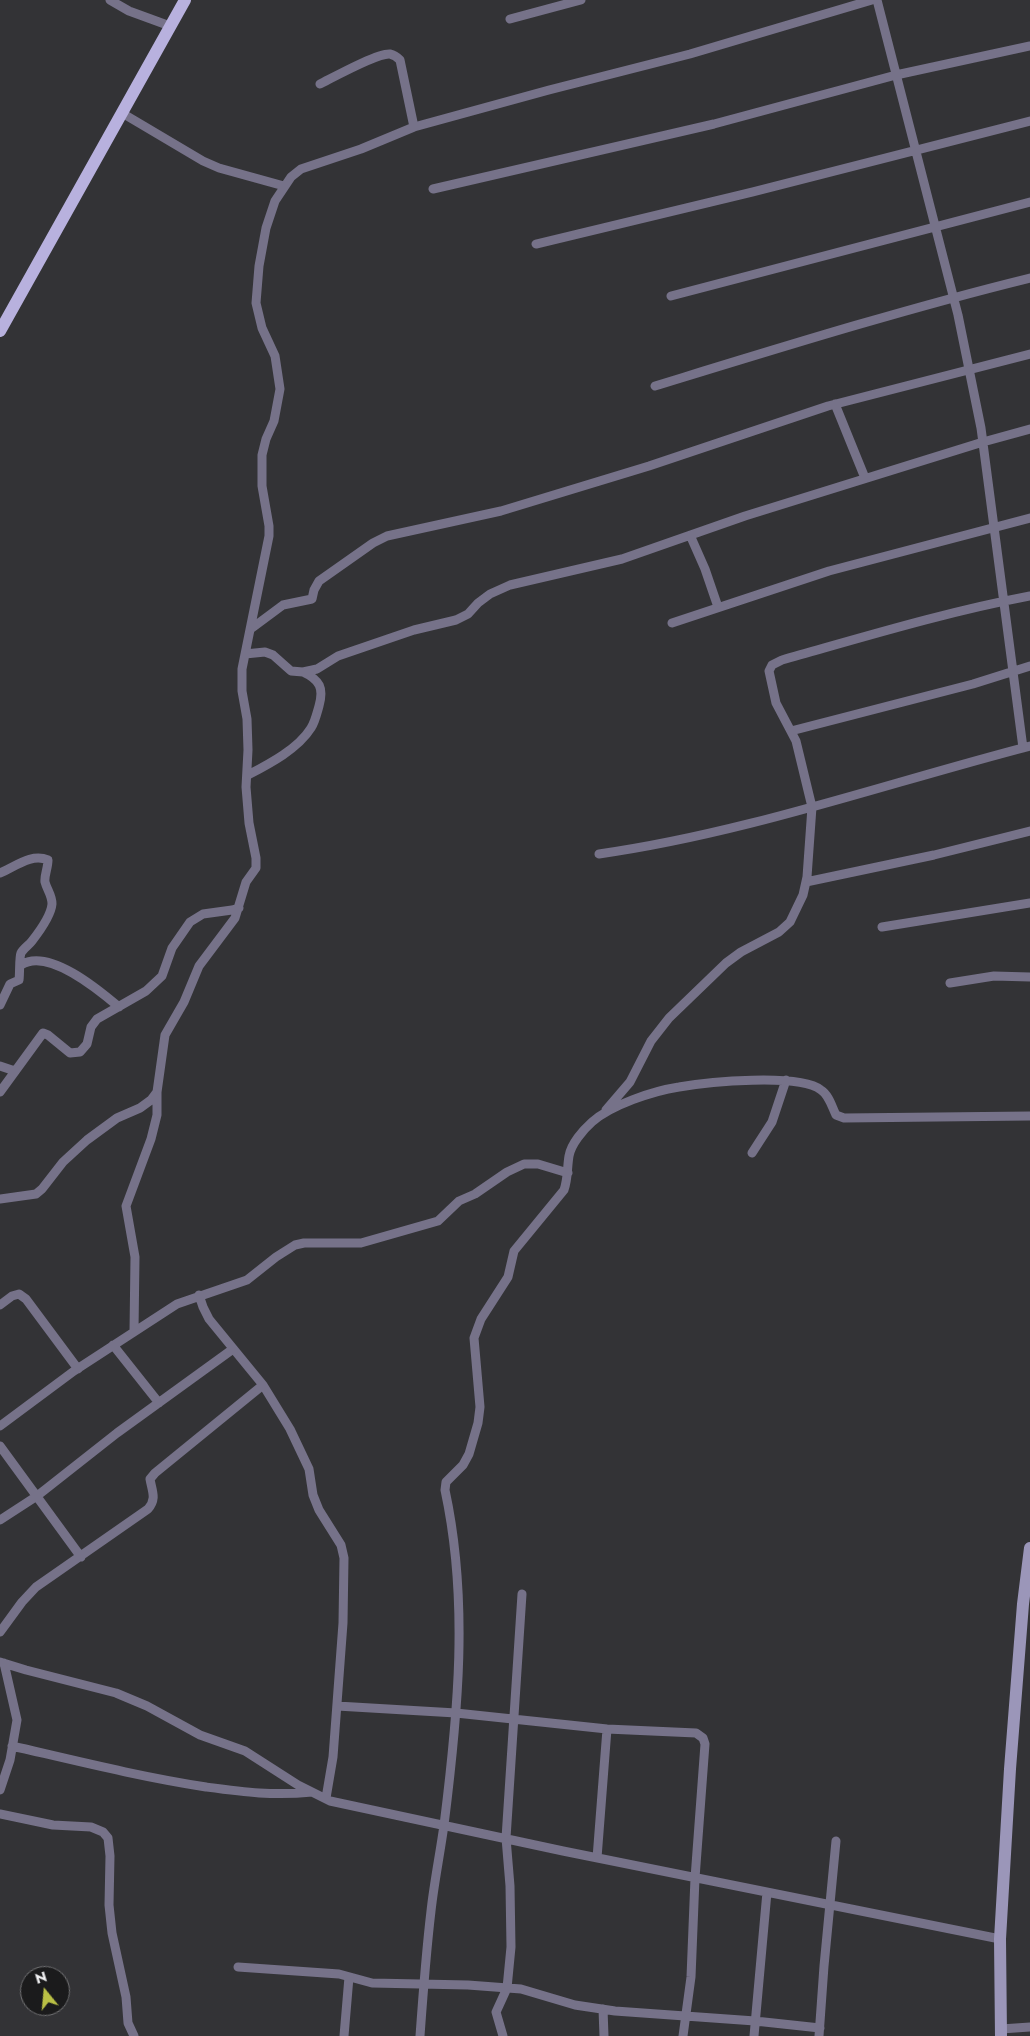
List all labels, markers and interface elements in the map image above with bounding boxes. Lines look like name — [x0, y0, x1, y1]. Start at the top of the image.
north arrow — [20, 1966, 70, 2016]
text: N — [33, 1966, 49, 1989]

